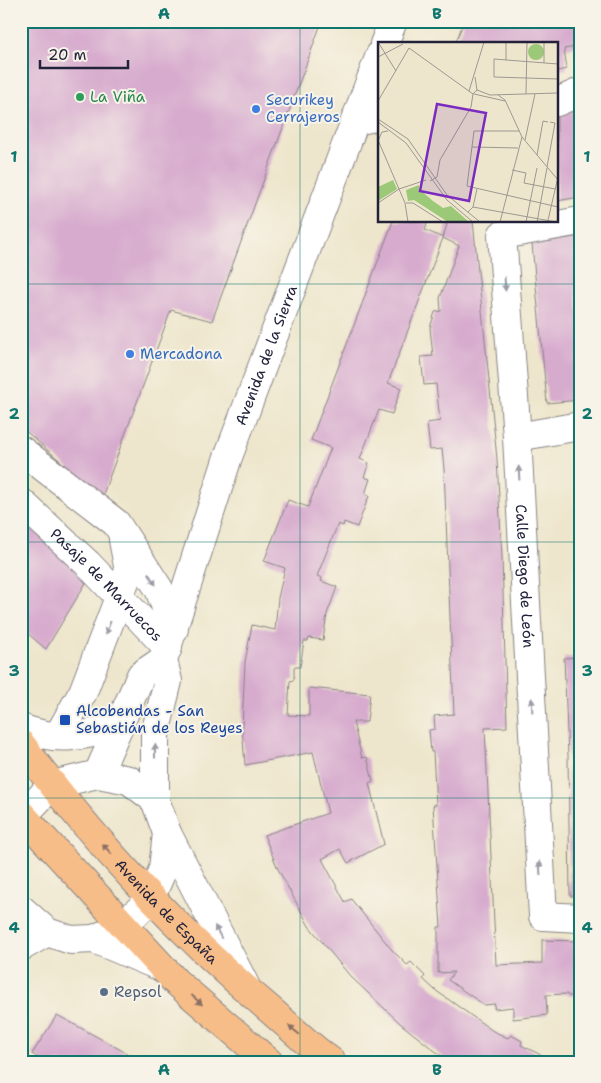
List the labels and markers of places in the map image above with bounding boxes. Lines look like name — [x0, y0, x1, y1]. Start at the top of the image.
place label: La Viña — [90, 87, 146, 107]
place label: Securikey Cerrajeros — [266, 90, 340, 127]
marker: La Viña — [74, 91, 86, 103]
marker: Securikey Cerrajeros — [250, 103, 262, 115]
place label: Mercadona — [140, 344, 223, 364]
marker: Mercadona — [124, 348, 136, 360]
place label: Alcobendas - San Sebastián de los Reyes — [76, 701, 243, 738]
marker: Alcobendas - San Sebastián de los Reyes — [58, 713, 72, 727]
place label: Repsol — [114, 982, 162, 1002]
marker: Repsol — [98, 986, 110, 998]

